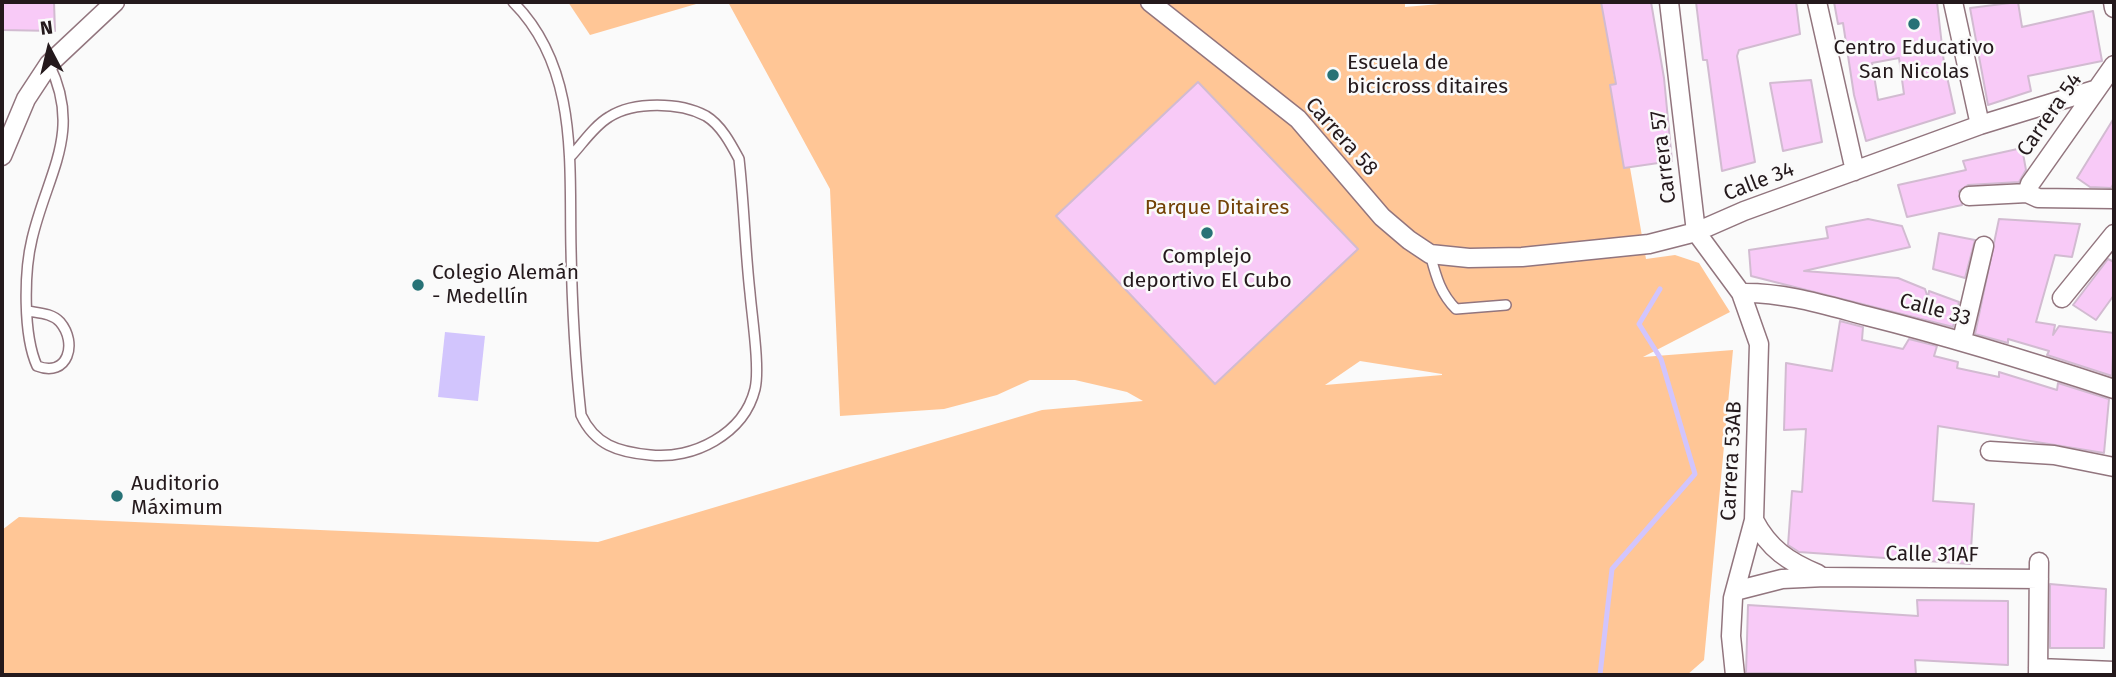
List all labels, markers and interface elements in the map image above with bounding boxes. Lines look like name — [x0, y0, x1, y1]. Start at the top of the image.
north arrow — [14, 14, 84, 84]
text: N — [39, 15, 54, 40]
marker: Centro Educativo San Nicolas — [1906, 16, 1922, 32]
place label: Centro Educativo San Nicolas — [1834, 35, 1994, 85]
place label: Escuela de bicicross ditaires — [1347, 50, 1508, 100]
marker: Escuela de bicicross ditaires — [1325, 67, 1341, 83]
street label: Carrera 54 — [2012, 68, 2088, 162]
street label: Carrera 58 — [1299, 93, 1383, 181]
street label: Carrera 57 — [1646, 109, 1682, 205]
street label: Calle 34 — [1720, 157, 1798, 207]
park label: Parque Ditaires — [1145, 195, 1289, 221]
marker: Complejo deportivo El Cubo — [1199, 225, 1215, 241]
place label: Complejo deportivo El Cubo — [1122, 244, 1292, 294]
place label: Colegio Alemán - Medellín — [432, 260, 579, 310]
marker: Colegio Alemán - Medellín — [410, 277, 426, 293]
street label: Calle 33 — [1897, 288, 1973, 332]
street label: Carrera 53AB — [1716, 400, 1748, 522]
place label: Auditorio Máximum — [131, 471, 223, 521]
marker: Auditorio Máximum — [109, 488, 125, 504]
street label: Calle 31AF — [1885, 542, 1979, 568]

